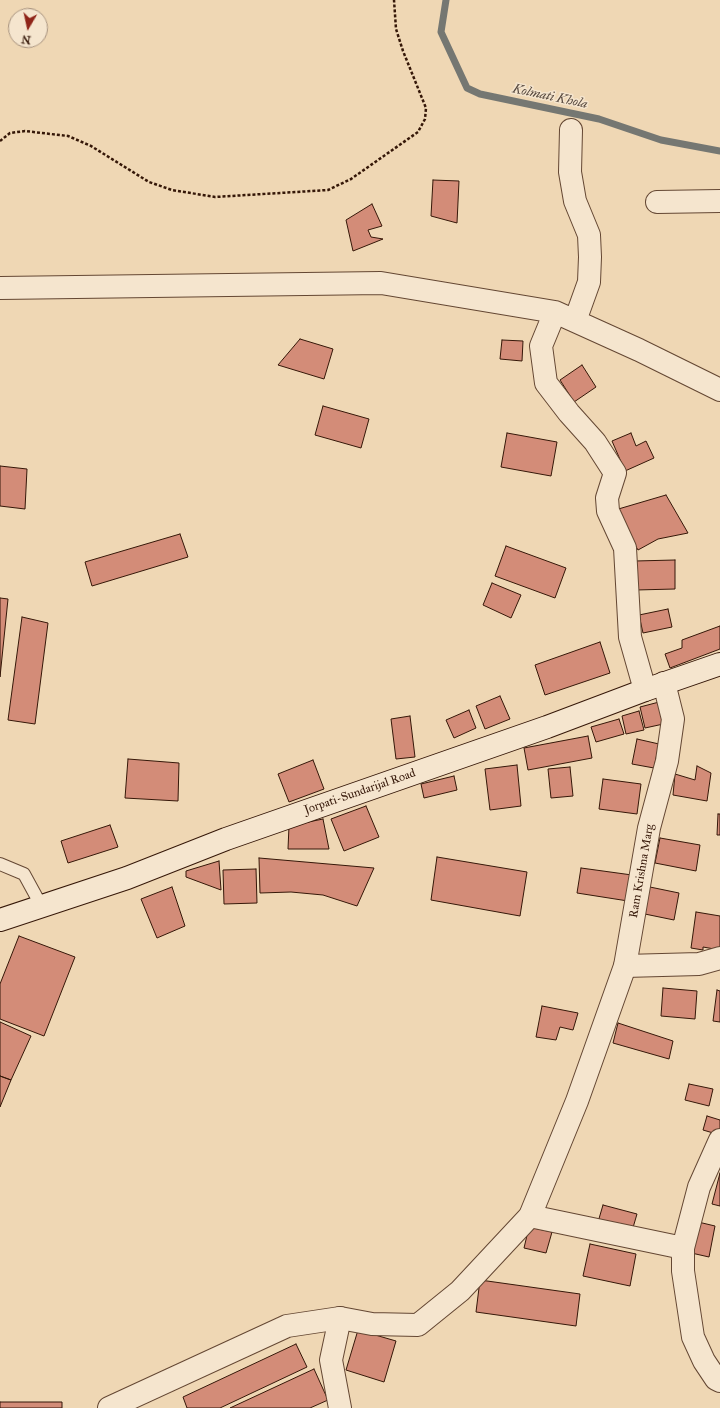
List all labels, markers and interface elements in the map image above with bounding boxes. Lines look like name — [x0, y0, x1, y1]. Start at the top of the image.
north arrow — [8, 8, 48, 48]
text: N — [21, 32, 32, 47]
water label: Kolmati Khola — [511, 81, 589, 113]
street label: Jorpati-Sundarijal Road — [302, 766, 418, 818]
street label: Ram Krishna Marg — [627, 823, 657, 919]

